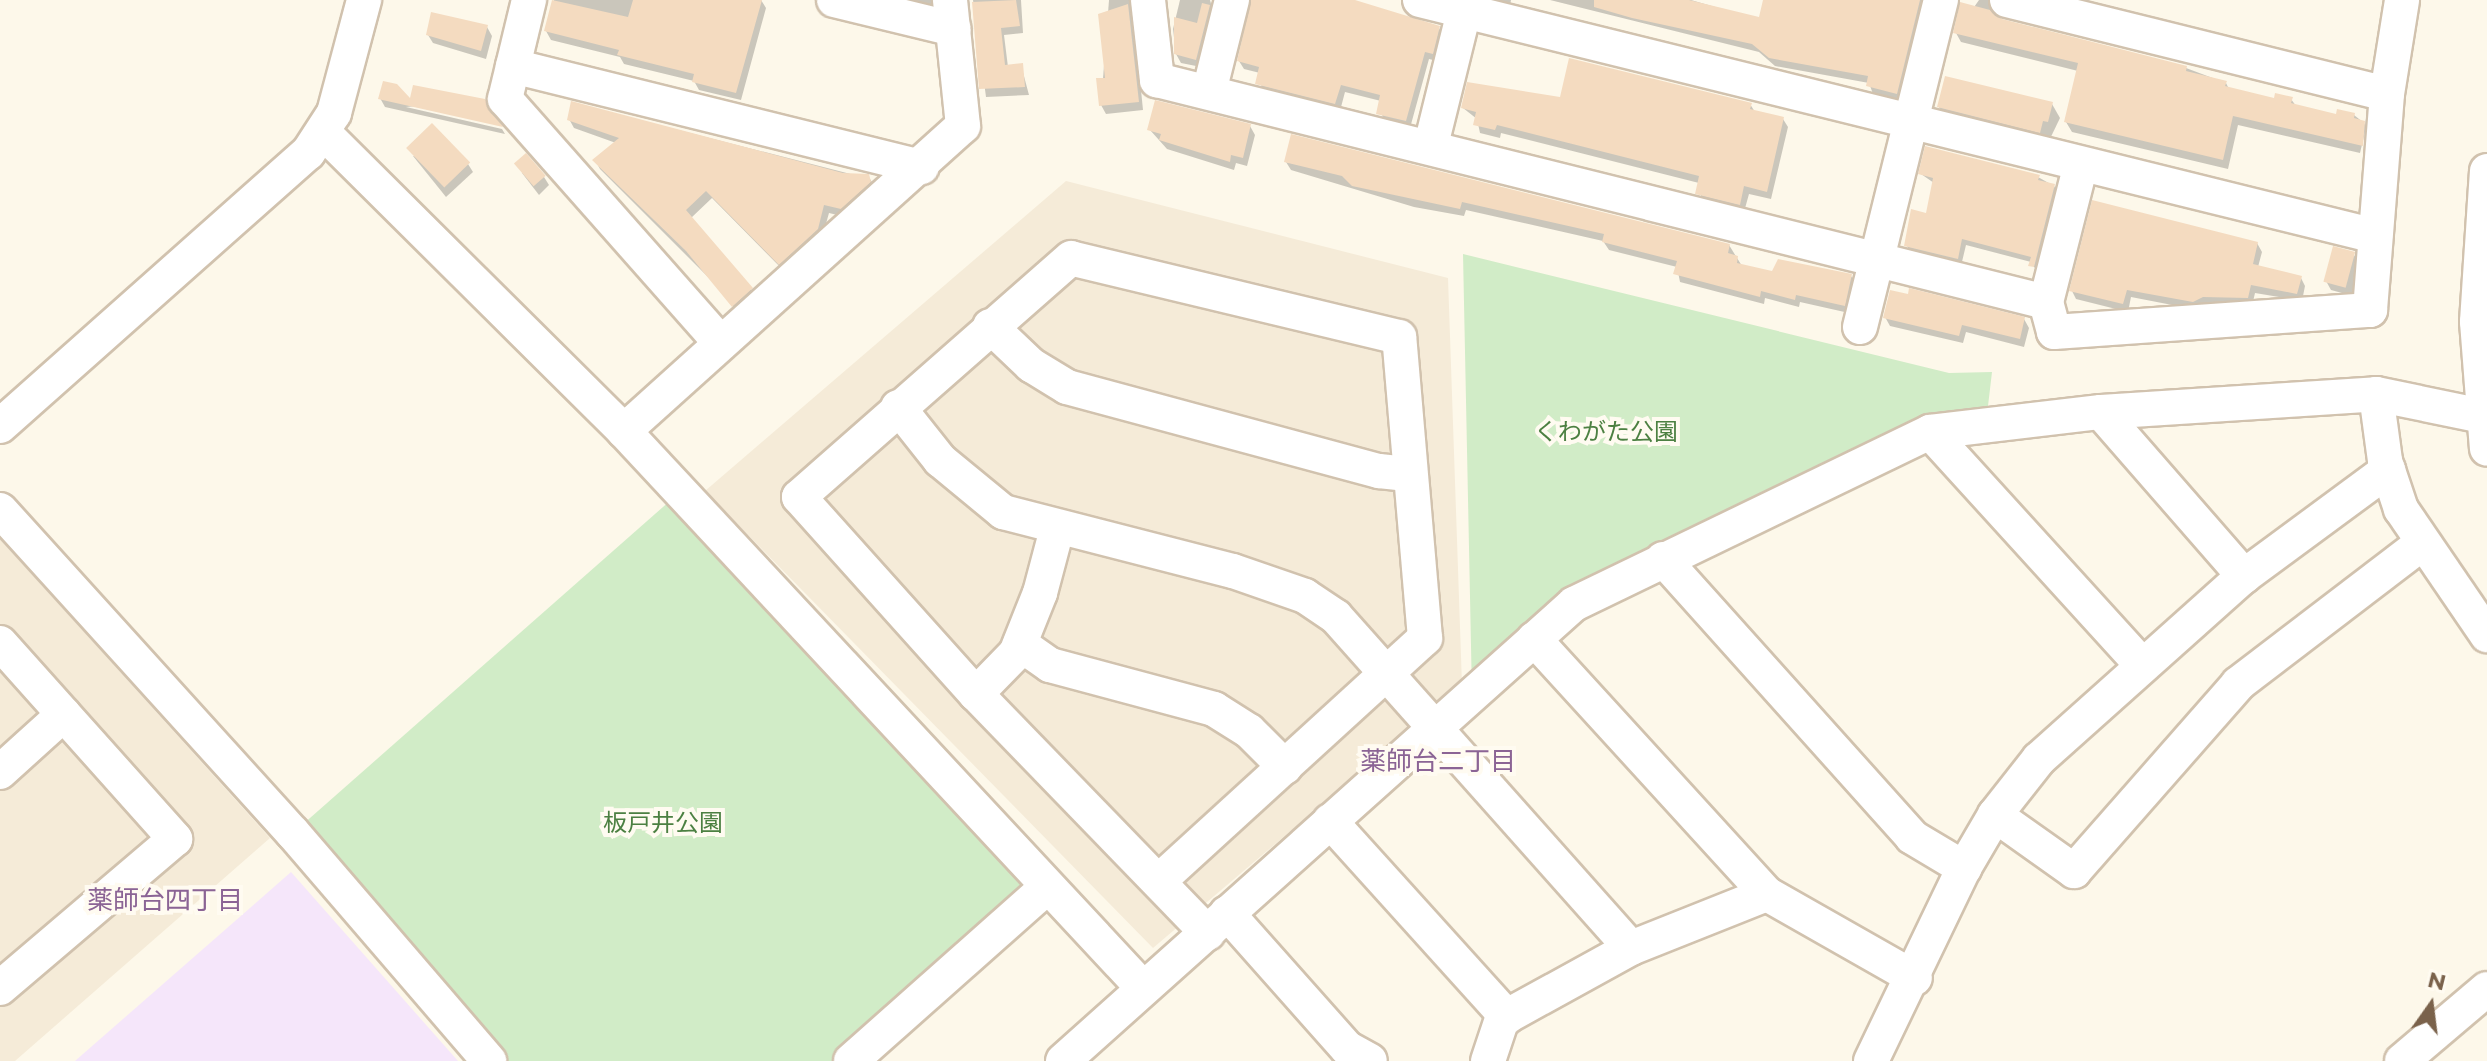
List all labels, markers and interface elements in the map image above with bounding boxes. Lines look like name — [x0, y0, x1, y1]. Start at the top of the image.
park label: くわがた公園 — [1534, 418, 1678, 446]
district label: 薬師台二丁目 — [1360, 746, 1516, 778]
park label: 板戸井公園 — [603, 809, 723, 837]
district label: 薬師台四丁目 — [87, 885, 243, 917]
north arrow — [2391, 965, 2471, 1045]
text: N — [2425, 966, 2449, 996]

